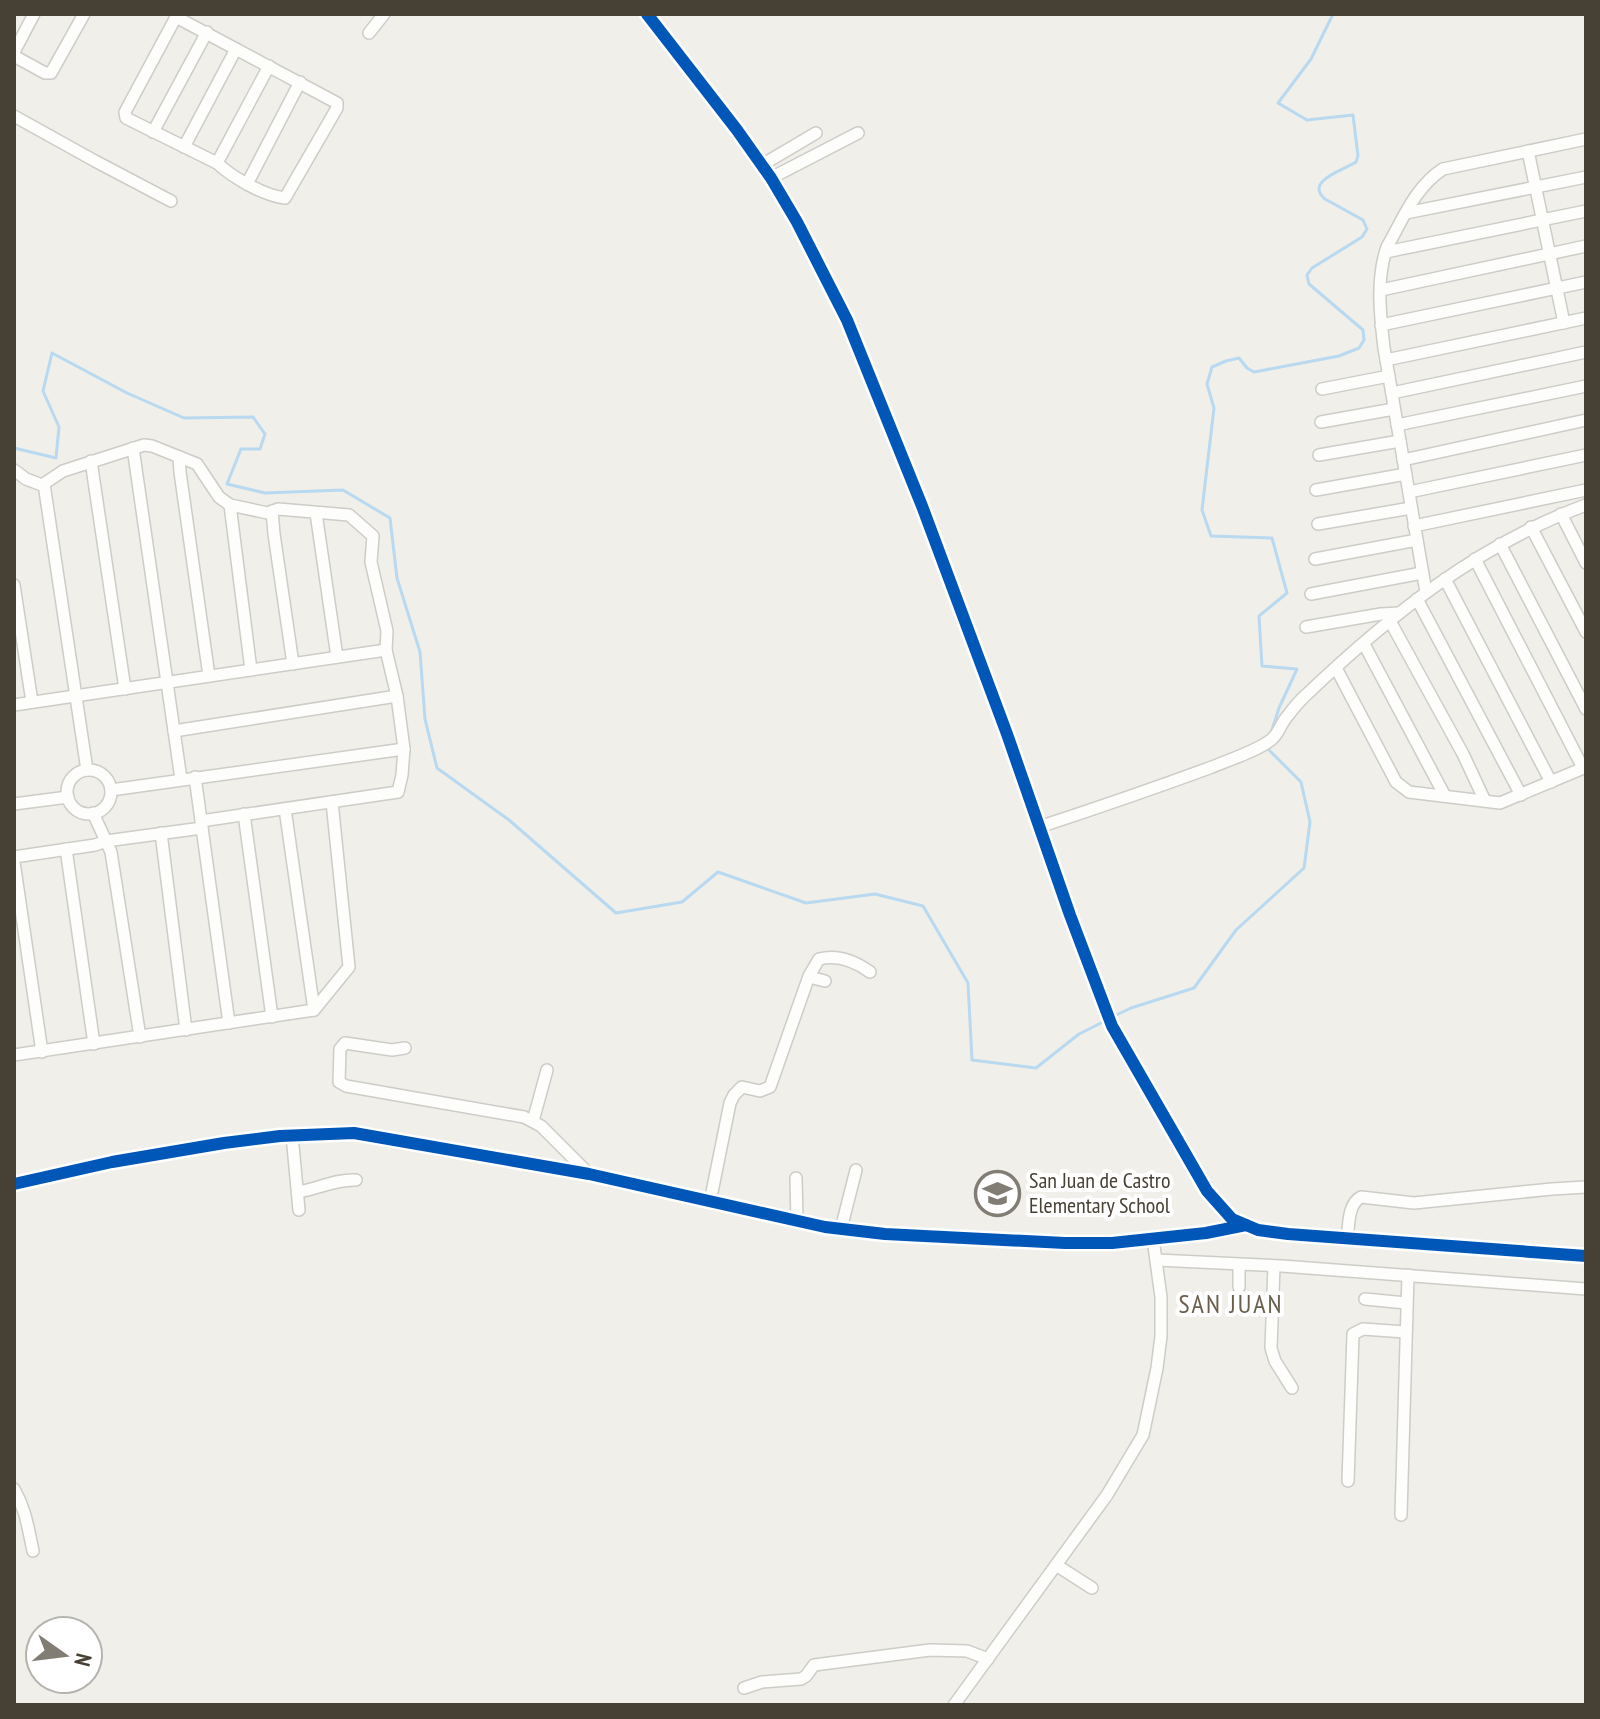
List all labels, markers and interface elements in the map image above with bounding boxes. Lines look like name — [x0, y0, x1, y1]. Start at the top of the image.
place label: San Juan de Castro Elementary School — [1029, 1166, 1171, 1219]
school or university icon: San Juan de Castro Elementary School — [974, 1169, 1022, 1217]
district label: SAN JUAN — [1178, 1287, 1284, 1320]
north arrow — [24, 1615, 104, 1695]
text: N — [68, 1651, 98, 1669]

